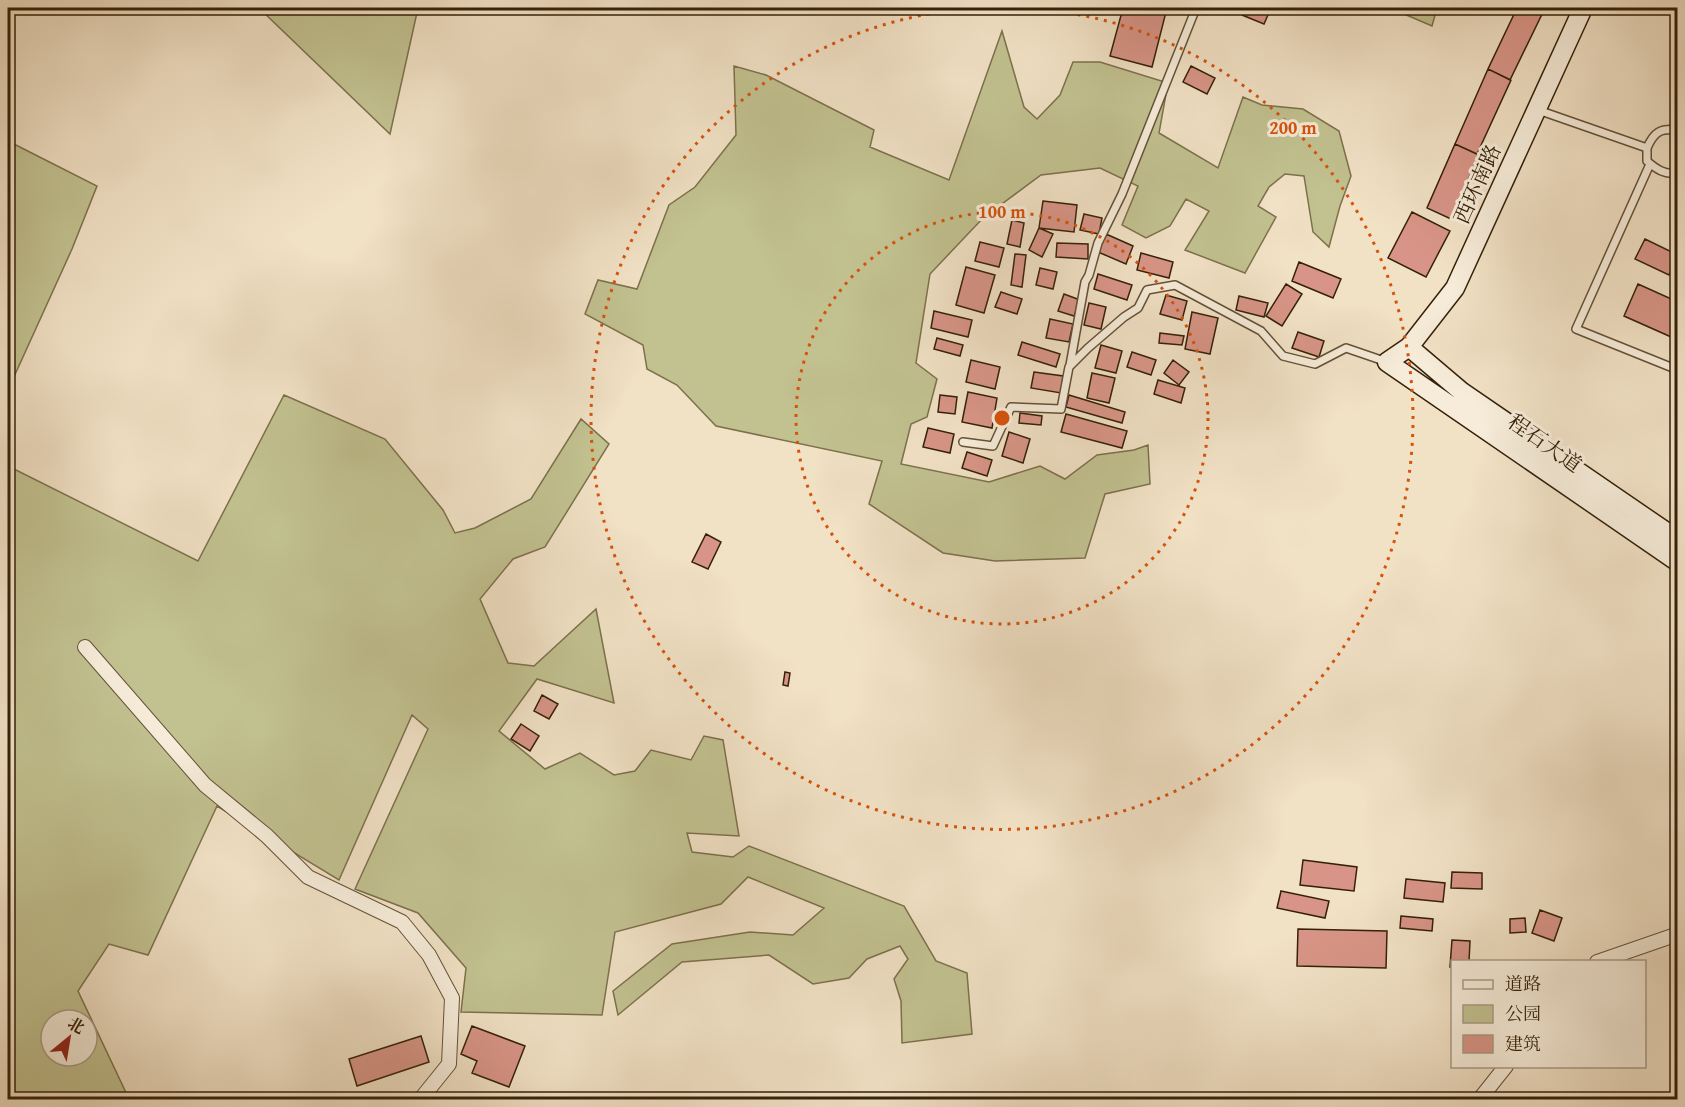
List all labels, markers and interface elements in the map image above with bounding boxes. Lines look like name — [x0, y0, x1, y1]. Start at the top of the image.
text: 200 m — [1269, 114, 1317, 141]
street label: 西环南路 — [1446, 139, 1508, 229]
text: 100 m — [978, 198, 1026, 225]
street label: 程石大道 — [1502, 406, 1588, 480]
centre of rings — [992, 408, 1012, 428]
legend — [1451, 960, 1646, 1068]
text: 道路 — [1505, 970, 1541, 997]
text: 公园 — [1505, 1000, 1541, 1027]
north arrow — [39, 1008, 99, 1068]
text: 北 — [64, 1011, 89, 1039]
text: 建筑 — [1505, 1030, 1541, 1057]

